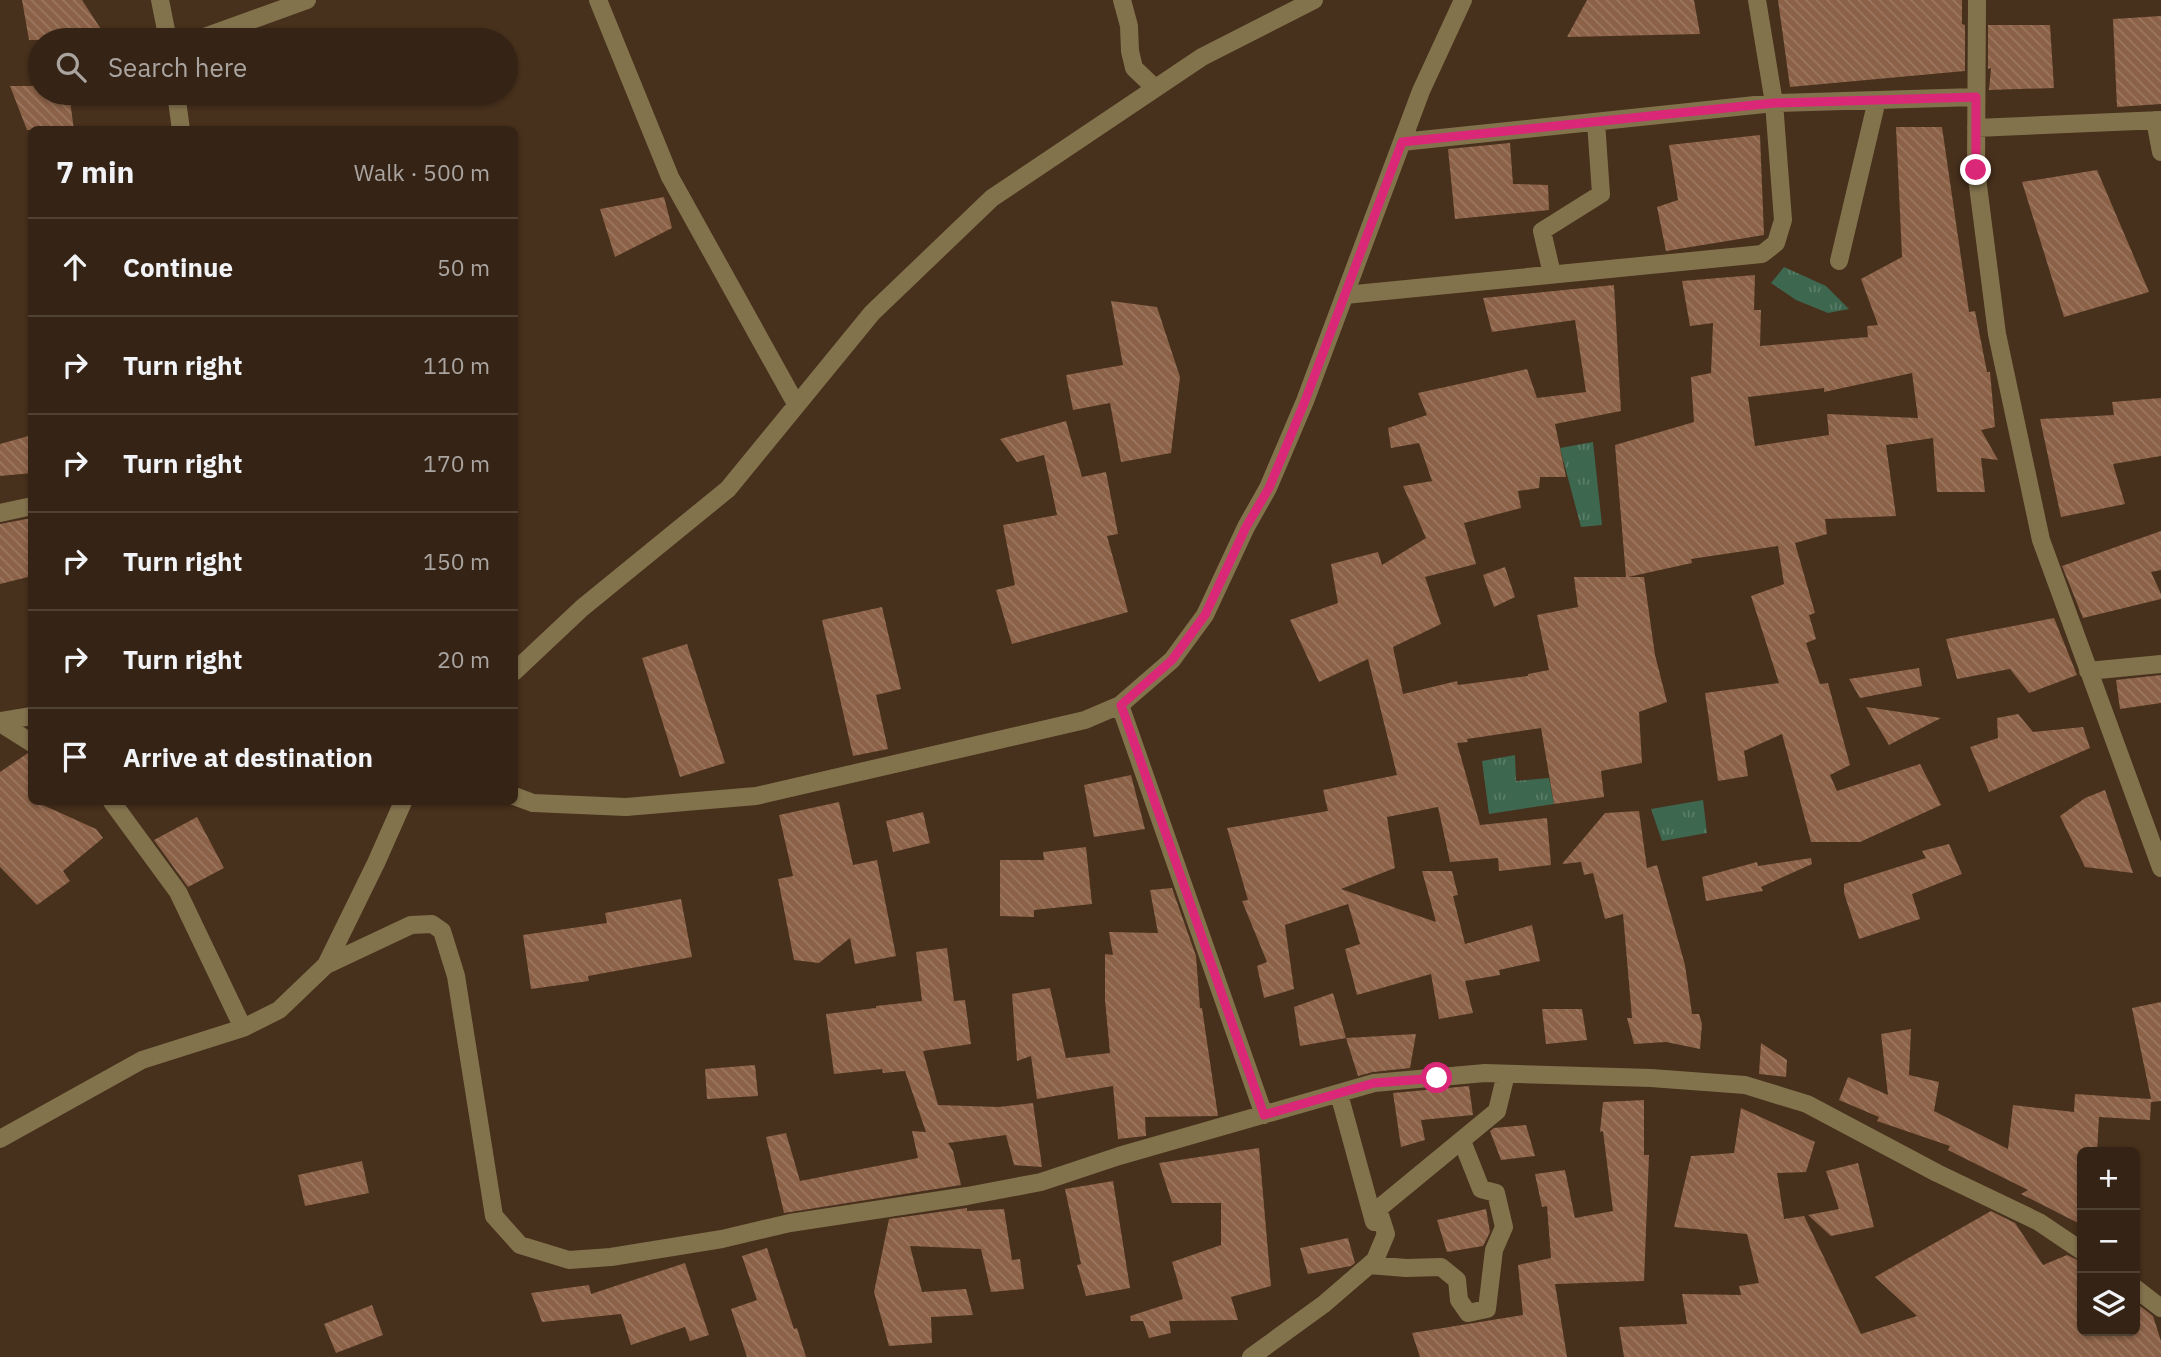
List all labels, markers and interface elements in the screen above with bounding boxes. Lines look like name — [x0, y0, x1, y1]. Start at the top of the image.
search box — [28, 28, 518, 105]
icon: search — [52, 48, 90, 86]
text: Search here — [108, 50, 247, 84]
text: 7 min — [56, 152, 134, 191]
route end — [1960, 154, 1991, 185]
text: Walk · 500 m — [354, 157, 490, 187]
icon: ahead — [56, 248, 94, 286]
text: Continue — [123, 250, 233, 284]
text: 50 m — [437, 252, 490, 282]
icon: right — [56, 346, 94, 384]
text: Turn right — [123, 348, 242, 382]
text: 110 m — [423, 350, 490, 380]
icon: right — [56, 444, 94, 482]
text: Turn right — [123, 446, 242, 480]
text: 170 m — [423, 448, 490, 478]
icon: right — [56, 542, 94, 580]
text: Turn right — [123, 544, 242, 578]
text: 150 m — [423, 546, 490, 576]
icon: right — [56, 640, 94, 678]
text: Turn right — [123, 642, 242, 676]
text: 20 m — [437, 644, 490, 674]
icon: arrive — [56, 738, 94, 776]
text: Arrive at destination — [123, 740, 373, 774]
route start — [1421, 1062, 1452, 1093]
map controls — [2077, 1147, 2140, 1336]
button: + — [2077, 1147, 2140, 1210]
button: − — [2077, 1210, 2140, 1273]
button: layers — [2077, 1273, 2140, 1336]

